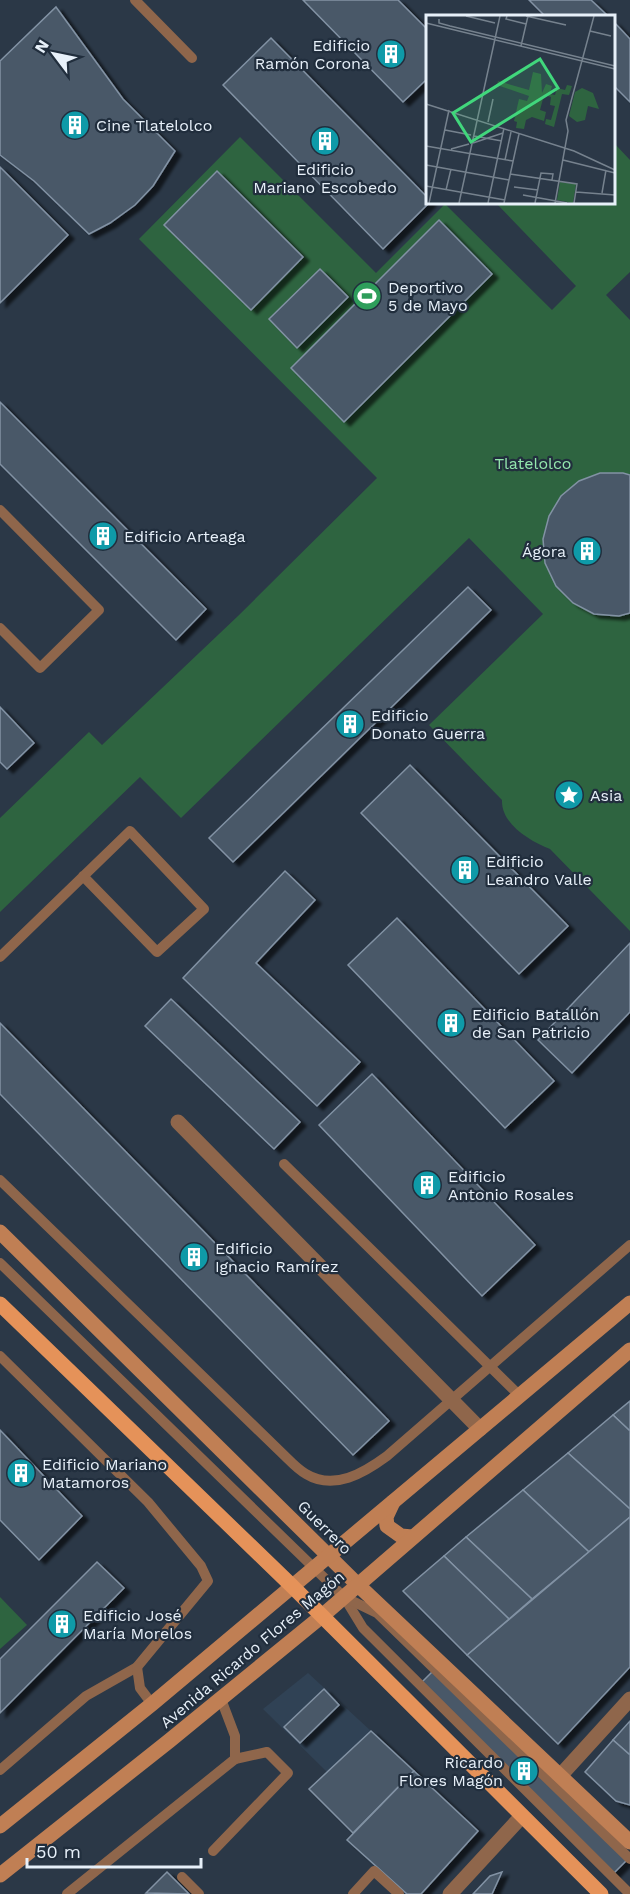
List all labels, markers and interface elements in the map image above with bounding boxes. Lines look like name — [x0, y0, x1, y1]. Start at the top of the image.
inset map — [426, 15, 615, 204]
north arrow — [24, 24, 84, 84]
text: N — [31, 36, 53, 56]
place label: Edificio Ramón Corona — [255, 36, 370, 73]
building icon: Edificio Ramón Corona — [375, 38, 407, 70]
building icon: Cine Tlatelolco — [59, 109, 91, 141]
place label: Cine Tlatelolco — [96, 116, 212, 135]
building icon: Edificio Mariano Escobedo — [309, 125, 341, 157]
place label: Edificio Mariano Escobedo — [253, 160, 397, 197]
place label: Deportivo 5 de Mayo — [388, 278, 468, 315]
sports icon: Deportivo 5 de Mayo — [351, 280, 383, 312]
park label: Tlatelolco — [495, 454, 571, 473]
building icon: Edificio Arteaga — [87, 520, 119, 552]
place label: Edificio Arteaga — [124, 527, 246, 546]
building icon: Ágora — [571, 535, 603, 567]
place label: Ágora — [522, 542, 566, 561]
place label: Edificio Donato Guerra — [371, 706, 485, 743]
building icon: Edificio Donato Guerra — [334, 708, 366, 740]
place icon: Asia — [553, 779, 585, 811]
place label: Asia — [590, 786, 622, 805]
place label: Edificio Leandro Valle — [486, 852, 592, 889]
building icon: Edificio Leandro Valle — [449, 854, 481, 886]
place label: Edificio Batallón de San Patricio — [472, 1005, 599, 1042]
building icon: Edificio Batallón de San Patricio — [435, 1007, 467, 1039]
place label: Edificio Antonio Rosales — [448, 1167, 574, 1204]
building icon: Edificio Antonio Rosales — [411, 1169, 443, 1201]
place label: Edificio Ignacio Ramírez — [215, 1239, 339, 1276]
building icon: Edificio Ignacio Ramírez — [178, 1241, 210, 1273]
place label: Edificio Mariano Matamoros — [42, 1455, 167, 1492]
building icon: Edificio Mariano Matamoros — [5, 1457, 37, 1489]
street label: Guerrero — [294, 1496, 356, 1558]
street label: Avenida Ricardo Flores Magón — [156, 1567, 348, 1732]
place label: Edificio José María Morelos — [83, 1606, 192, 1643]
building icon: Edificio José María Morelos — [46, 1608, 78, 1640]
place label: Ricardo Flores Magón — [399, 1753, 503, 1790]
building icon: Ricardo Flores Magón — [508, 1755, 540, 1787]
scale bar — [27, 1831, 201, 1869]
text: 50 m — [36, 1841, 81, 1862]

